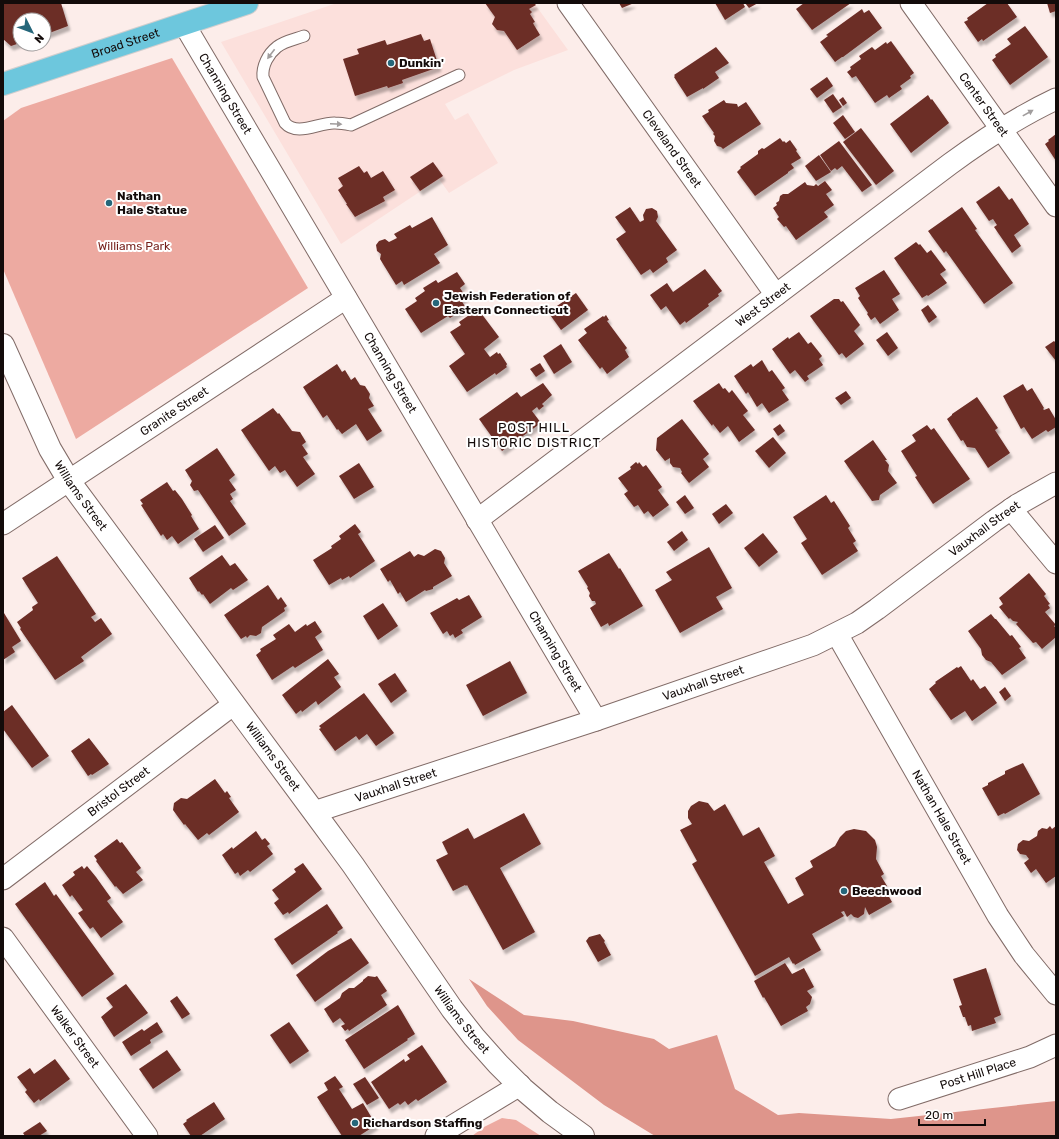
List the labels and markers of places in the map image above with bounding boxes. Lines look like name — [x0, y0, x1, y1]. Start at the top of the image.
place label: Dunkin' — [399, 56, 444, 70]
marker: Dunkin' — [386, 58, 396, 68]
place label: Nathan Hale Statue — [117, 189, 187, 217]
marker: Nathan Hale Statue — [104, 198, 114, 208]
place label: Jewish Federation of Eastern Connecticut — [444, 289, 571, 317]
marker: Jewish Federation of Eastern Connecticut — [431, 298, 441, 308]
place label: Beechwood — [852, 884, 922, 898]
marker: Beechwood — [839, 886, 849, 896]
place label: Richardson Staffing — [363, 1116, 482, 1130]
marker: Richardson Staffing — [350, 1118, 360, 1128]

